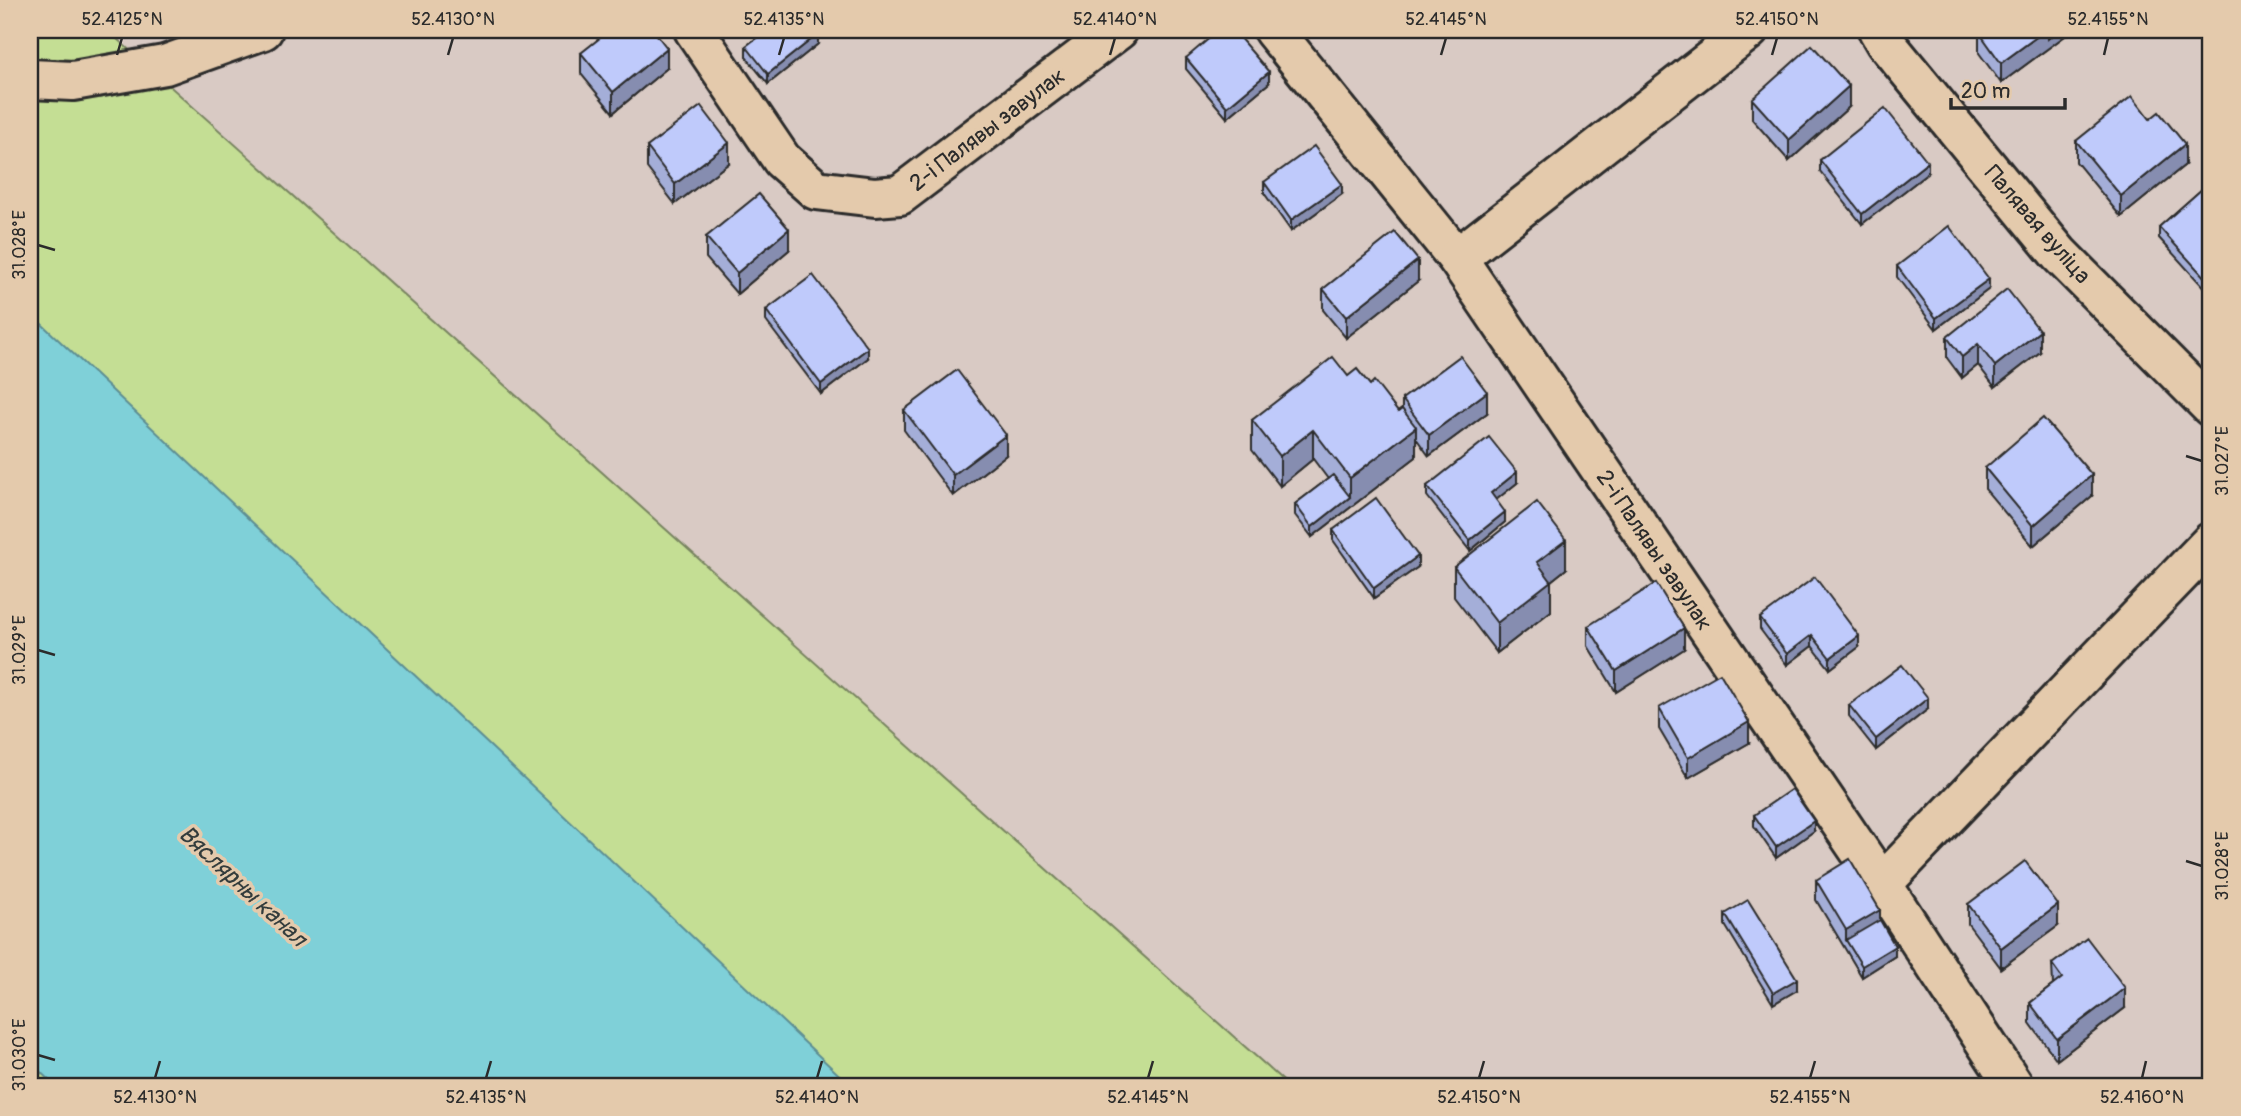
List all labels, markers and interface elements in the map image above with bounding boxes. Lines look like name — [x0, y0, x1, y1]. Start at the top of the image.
text: 52.4125°N — [81, 8, 163, 31]
text: 52.4130°N — [411, 8, 495, 31]
text: 52.4135°N — [743, 8, 825, 31]
text: 52.4140°N — [1073, 8, 1157, 31]
text: 52.4145°N — [1405, 8, 1487, 31]
text: 52.4150°N — [1735, 8, 1819, 31]
text: 52.4155°N — [2068, 8, 2148, 31]
street label: 2-і Палявы завулак — [904, 61, 1071, 197]
scale bar — [1951, 66, 2064, 110]
text: 20 m — [1961, 78, 2010, 105]
street label: Палявая вуліца — [1978, 159, 2097, 290]
text: 31.028°E — [8, 210, 31, 280]
text: 31.027°E — [2211, 426, 2234, 496]
street label: 2-і Палявы завулак — [1590, 464, 1719, 636]
text: 31.029°E — [8, 615, 31, 685]
water label: Вяслярны канал — [173, 820, 314, 955]
text: 31.028°E — [2211, 831, 2234, 901]
text: 31.030°E — [8, 1019, 31, 1091]
text: 52.4130°N — [113, 1086, 197, 1109]
text: 52.4135°N — [445, 1086, 527, 1109]
text: 52.4140°N — [775, 1086, 859, 1109]
text: 52.4145°N — [1107, 1086, 1189, 1109]
text: 52.4150°N — [1437, 1086, 1521, 1109]
text: 52.4155°N — [1770, 1086, 1850, 1109]
text: 52.4160°N — [2100, 1086, 2184, 1109]

